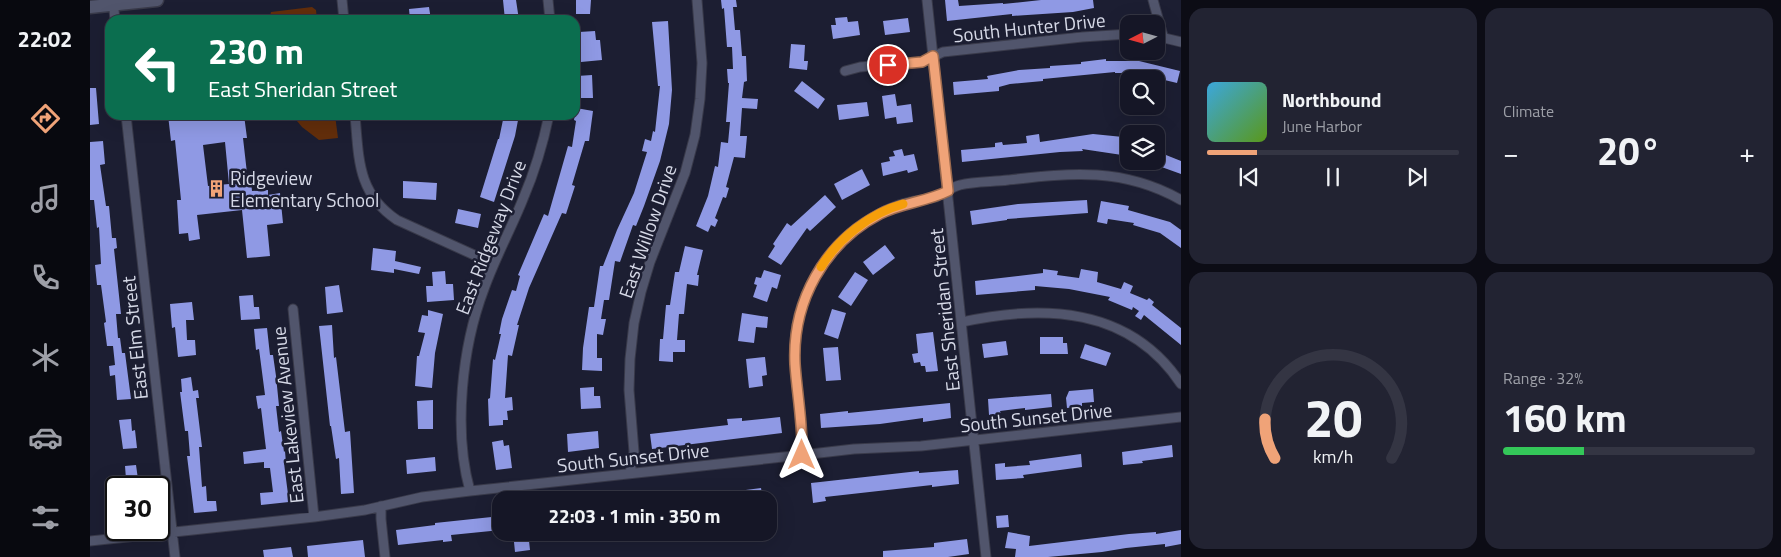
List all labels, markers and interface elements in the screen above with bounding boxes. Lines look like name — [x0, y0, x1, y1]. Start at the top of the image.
street label: South Hunter Drive — [951, 5, 1107, 49]
north arrow — [1120, 15, 1165, 60]
map controls — [1120, 15, 1165, 170]
text: 22:02 — [18, 22, 72, 56]
text: 230 m — [208, 24, 304, 78]
icon: left — [125, 35, 190, 100]
pin — [867, 44, 909, 86]
icon: arrive — [874, 51, 902, 79]
button: search — [1120, 70, 1165, 115]
text: East Sheridan Street — [208, 72, 397, 106]
text: Northbound — [1282, 85, 1382, 114]
text: Climate — [1503, 99, 1554, 123]
icon: directions — [28, 101, 63, 136]
text: June Harbor — [1282, 114, 1362, 138]
text: 20° — [1597, 122, 1661, 180]
button: layers — [1120, 125, 1165, 170]
text: − — [1503, 131, 1519, 174]
text: + — [1739, 131, 1755, 174]
street label: East Ridgeway Drive — [447, 155, 533, 319]
street label: East Willow Drive — [611, 160, 683, 302]
place label: Ridgeview Elementary School — [230, 163, 379, 214]
icon: previous — [1235, 163, 1263, 191]
icon: pause — [1319, 163, 1347, 191]
icon: next — [1403, 163, 1431, 191]
building icon: Ridgeview Elementary School — [206, 178, 226, 198]
icon: music — [28, 181, 63, 216]
street label: East Sheridan Street — [921, 227, 967, 393]
icon: phone — [28, 260, 63, 295]
street label: East Elm Street — [113, 275, 155, 401]
street label: East Lakeview Avenue — [263, 325, 311, 505]
icon: climate — [28, 340, 63, 375]
text: Range · 32% — [1503, 366, 1583, 390]
text: 20 — [1304, 378, 1362, 457]
text: 160 km — [1503, 389, 1627, 447]
street label: South Sunset Drive — [958, 395, 1114, 439]
icon: car — [28, 420, 63, 455]
position arrow — [775, 428, 827, 480]
street label: South Sunset Drive — [555, 435, 711, 479]
text: km/h — [1313, 443, 1353, 470]
speed limit sign: 30 — [105, 476, 170, 541]
icon: filters — [28, 500, 63, 535]
text: 22:03 · 1 min · 350 m — [548, 501, 721, 530]

